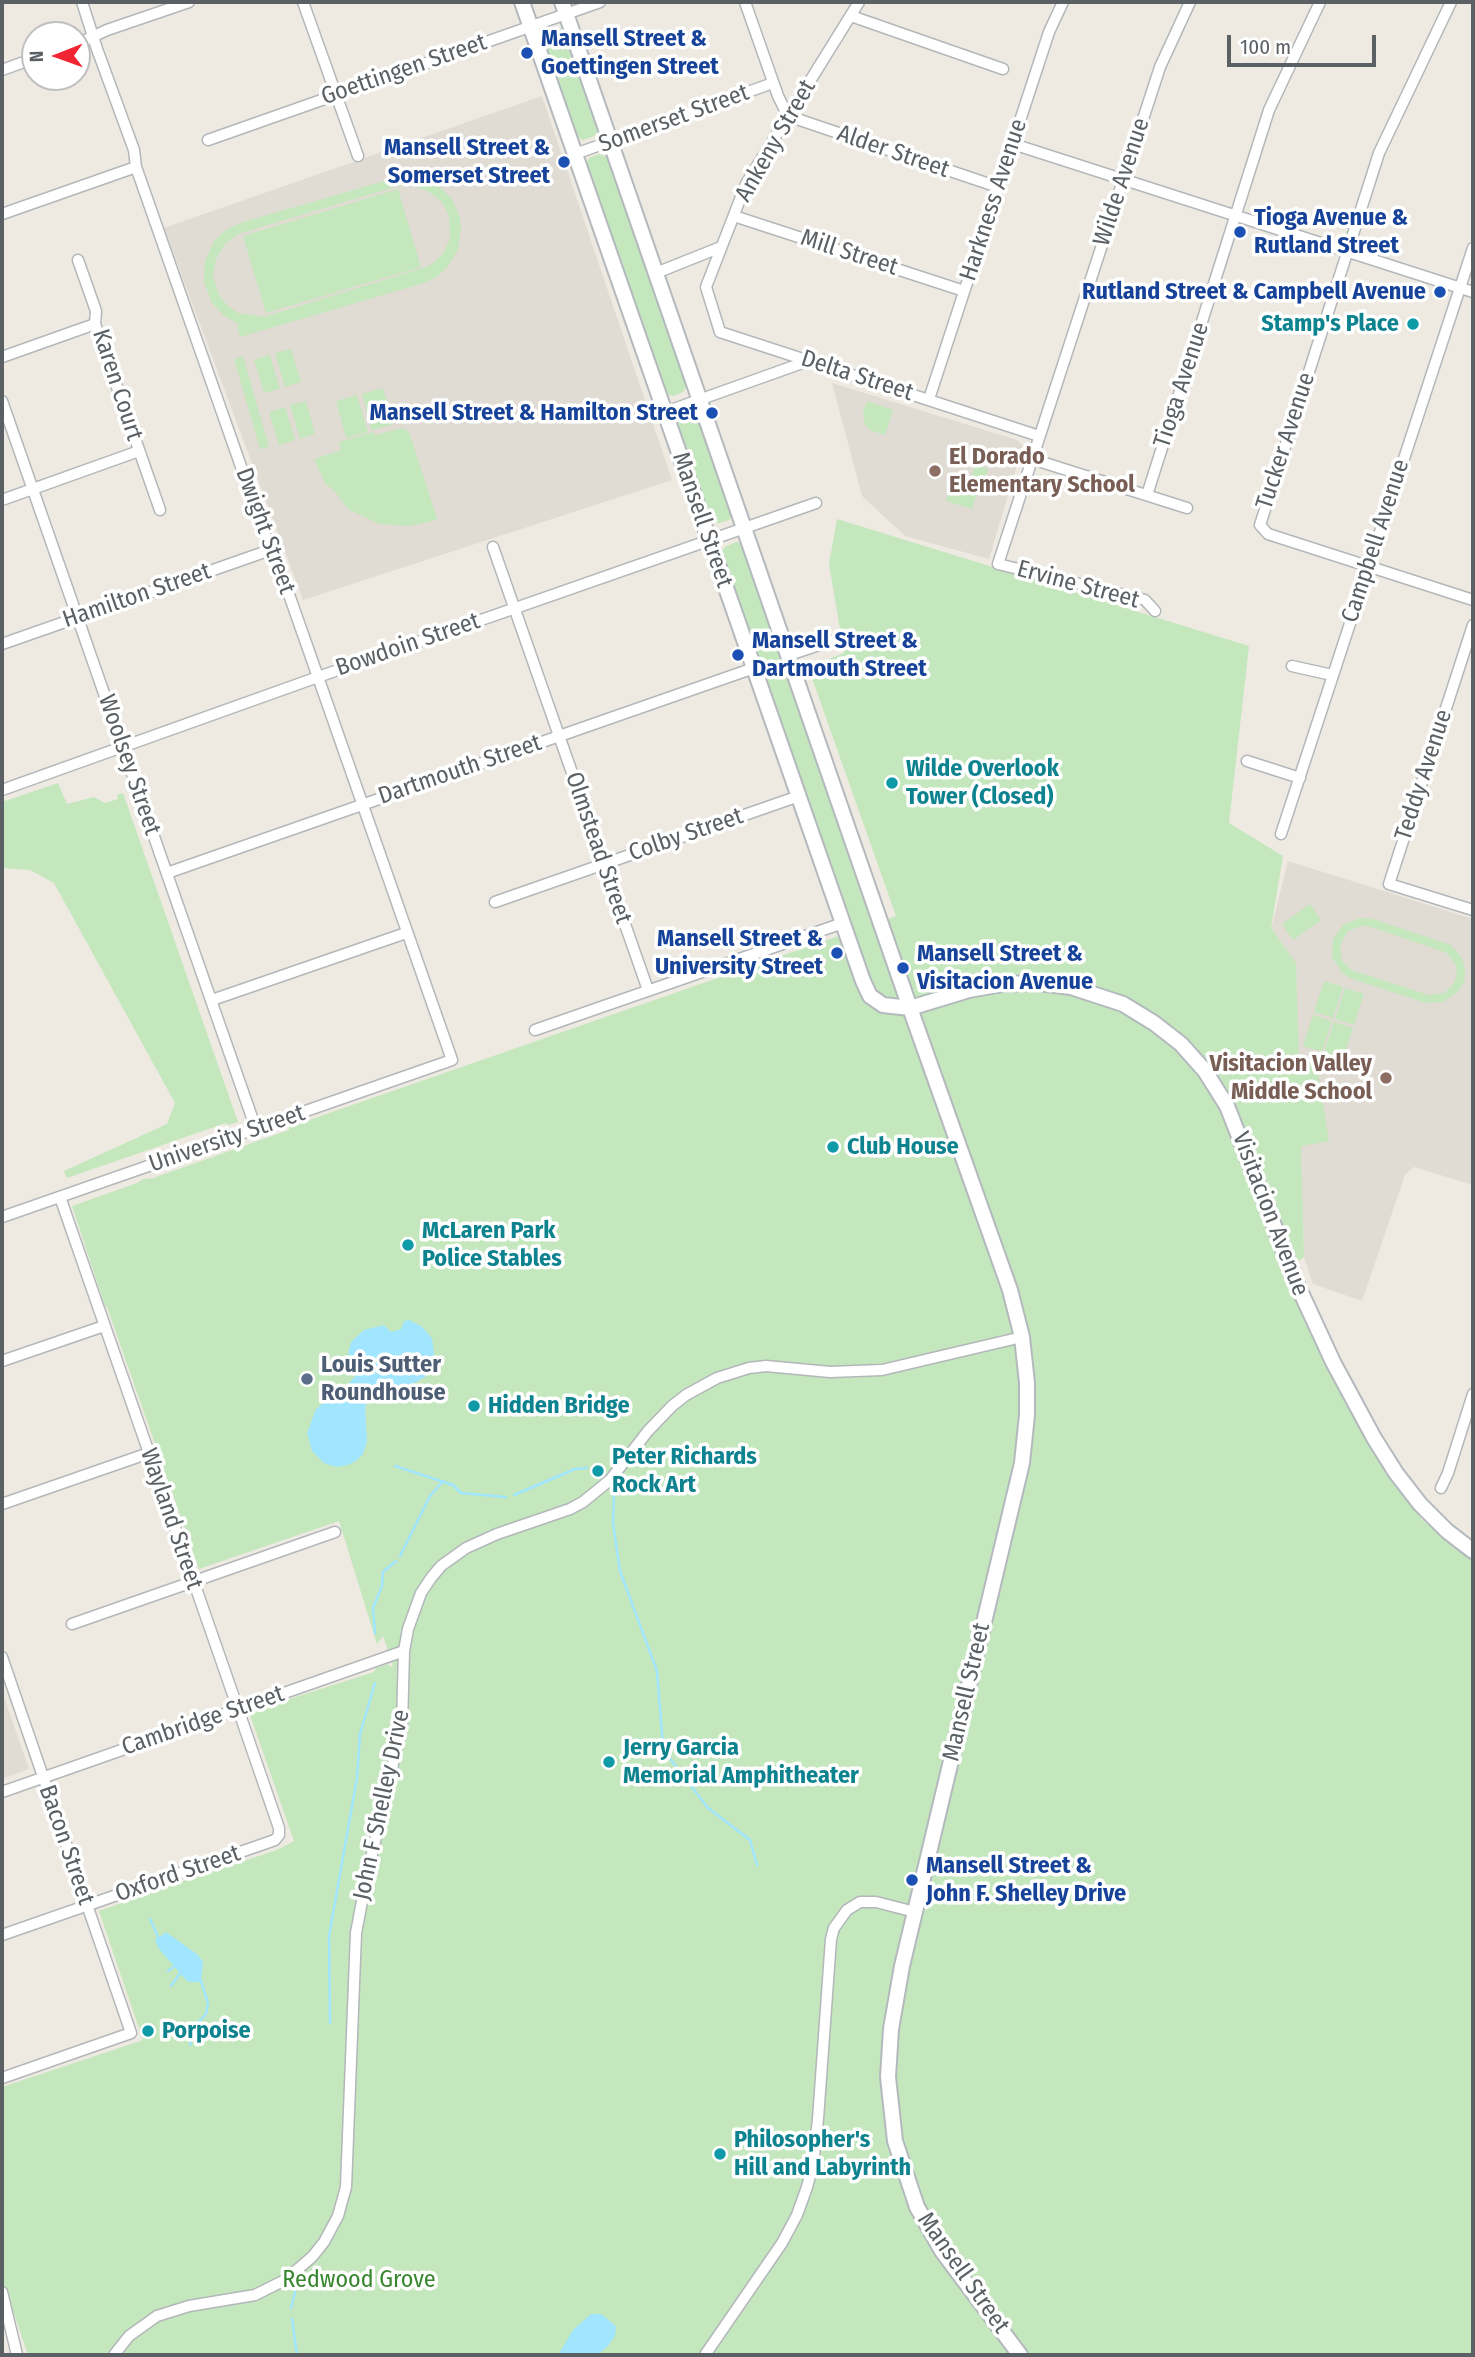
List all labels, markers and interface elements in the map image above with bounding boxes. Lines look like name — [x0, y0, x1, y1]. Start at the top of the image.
north arrow — [21, 21, 91, 91]
scale bar — [1230, 21, 1379, 65]
place label: Mansell Street & Goettingen Street — [541, 25, 719, 81]
street label: Goettingen Street — [318, 28, 490, 112]
text: 100 m — [1240, 34, 1291, 60]
marker: Mansell Street & Goettingen Street — [519, 45, 535, 61]
text: N — [25, 50, 48, 62]
street label: Ankeny Street — [730, 75, 822, 207]
street label: Somerset Street — [595, 79, 753, 159]
street label: Wilde Avenue — [1088, 114, 1156, 250]
street label: Harkness Avenue — [954, 115, 1034, 285]
street label: Alder Street — [833, 119, 953, 185]
place label: Mansell Street & Somerset Street — [384, 134, 550, 190]
marker: Mansell Street & Somerset Street — [556, 154, 572, 170]
place label: Tioga Avenue & Rutland Street — [1254, 204, 1408, 260]
street label: Mill Street — [797, 224, 901, 282]
marker: Tioga Avenue & Rutland Street — [1232, 224, 1248, 240]
place label: Rutland Street & Campbell Avenue — [1082, 278, 1426, 306]
marker: Rutland Street & Campbell Avenue — [1432, 284, 1448, 300]
place label: Stamp's Place — [1261, 310, 1399, 338]
marker: Stamp's Place — [1405, 316, 1421, 332]
street label: Tioga Avenue — [1148, 319, 1216, 451]
street label: Karen Court — [85, 326, 149, 444]
street label: Delta Street — [797, 344, 917, 408]
street label: Tucker Avenue — [1250, 369, 1322, 513]
place label: Mansell Street & Hamilton Street — [369, 399, 698, 427]
marker: Mansell Street & Hamilton Street — [704, 405, 720, 421]
place label: El Dorado Elementary School — [949, 443, 1135, 499]
street label: Mansell Street — [665, 449, 739, 591]
street label: Campbell Avenue — [1336, 456, 1416, 626]
marker: El Dorado Elementary School — [927, 463, 943, 479]
street label: Dwight Street — [229, 464, 301, 598]
street label: Ervine Street — [1014, 555, 1142, 615]
street label: Hamilton Street — [59, 557, 215, 635]
street label: Bowdoin Street — [332, 607, 484, 683]
place label: Mansell Street & Dartmouth Street — [752, 627, 927, 683]
marker: Mansell Street & Dartmouth Street — [730, 647, 746, 663]
street label: Woolsey Street — [92, 691, 166, 839]
street label: Teddy Avenue — [1389, 706, 1459, 844]
street label: Dartmouth Street — [375, 729, 545, 811]
place label: Wilde Overlook Tower (Closed) — [906, 755, 1059, 811]
street label: Olmstead Street — [559, 768, 637, 928]
marker: Wilde Overlook Tower (Closed) — [884, 775, 900, 791]
street label: Colby Street — [625, 802, 747, 868]
place label: Mansell Street & University Street — [655, 925, 823, 981]
place label: Mansell Street & Visitacion Avenue — [917, 940, 1093, 996]
marker: Mansell Street & University Street — [829, 945, 845, 961]
marker: Mansell Street & Visitacion Avenue — [895, 960, 911, 976]
place label: Visitacion Valley Middle School — [1210, 1050, 1372, 1106]
marker: Visitacion Valley Middle School — [1378, 1070, 1394, 1086]
street label: University Street — [145, 1099, 309, 1179]
street label: Visitacion Avenue — [1225, 1128, 1315, 1300]
place label: Club House — [847, 1133, 959, 1161]
marker: Club House — [825, 1139, 841, 1155]
place label: McLaren Park Police Stables — [422, 1217, 562, 1273]
marker: McLaren Park Police Stables — [400, 1237, 416, 1253]
place label: Louis Sutter Roundhouse — [321, 1351, 446, 1407]
marker: Louis Sutter Roundhouse — [299, 1371, 315, 1387]
place label: Hidden Bridge — [488, 1392, 630, 1420]
marker: Hidden Bridge — [466, 1398, 482, 1414]
place label: Peter Richards Rock Art — [612, 1443, 757, 1499]
street label: Wayland Street — [133, 1445, 209, 1593]
marker: Peter Richards Rock Art — [590, 1463, 606, 1479]
street label: Mansell Street — [937, 1620, 997, 1764]
street label: Cambridge Street — [118, 1680, 288, 1762]
street label: John F Shelley Drive — [348, 1707, 416, 1903]
place label: Jerry Garcia Memorial Amphitheater — [623, 1734, 859, 1790]
marker: Jerry Garcia Memorial Amphitheater — [601, 1754, 617, 1770]
street label: Bacon Street — [32, 1781, 100, 1909]
street label: Oxford Street — [112, 1839, 244, 1909]
place label: Mansell Street & John F. Shelley Drive — [926, 1852, 1126, 1908]
marker: Mansell Street & John F. Shelley Drive — [904, 1872, 920, 1888]
place label: Porpoise — [162, 2017, 251, 2045]
marker: Porpoise — [140, 2023, 156, 2039]
place label: Philosopher's Hill and Labyrinth — [734, 2126, 911, 2182]
marker: Philosopher's Hill and Labyrinth — [712, 2146, 728, 2162]
street label: Mansell Street — [911, 2207, 1015, 2339]
park label: Redwood Grove — [282, 2266, 436, 2294]

